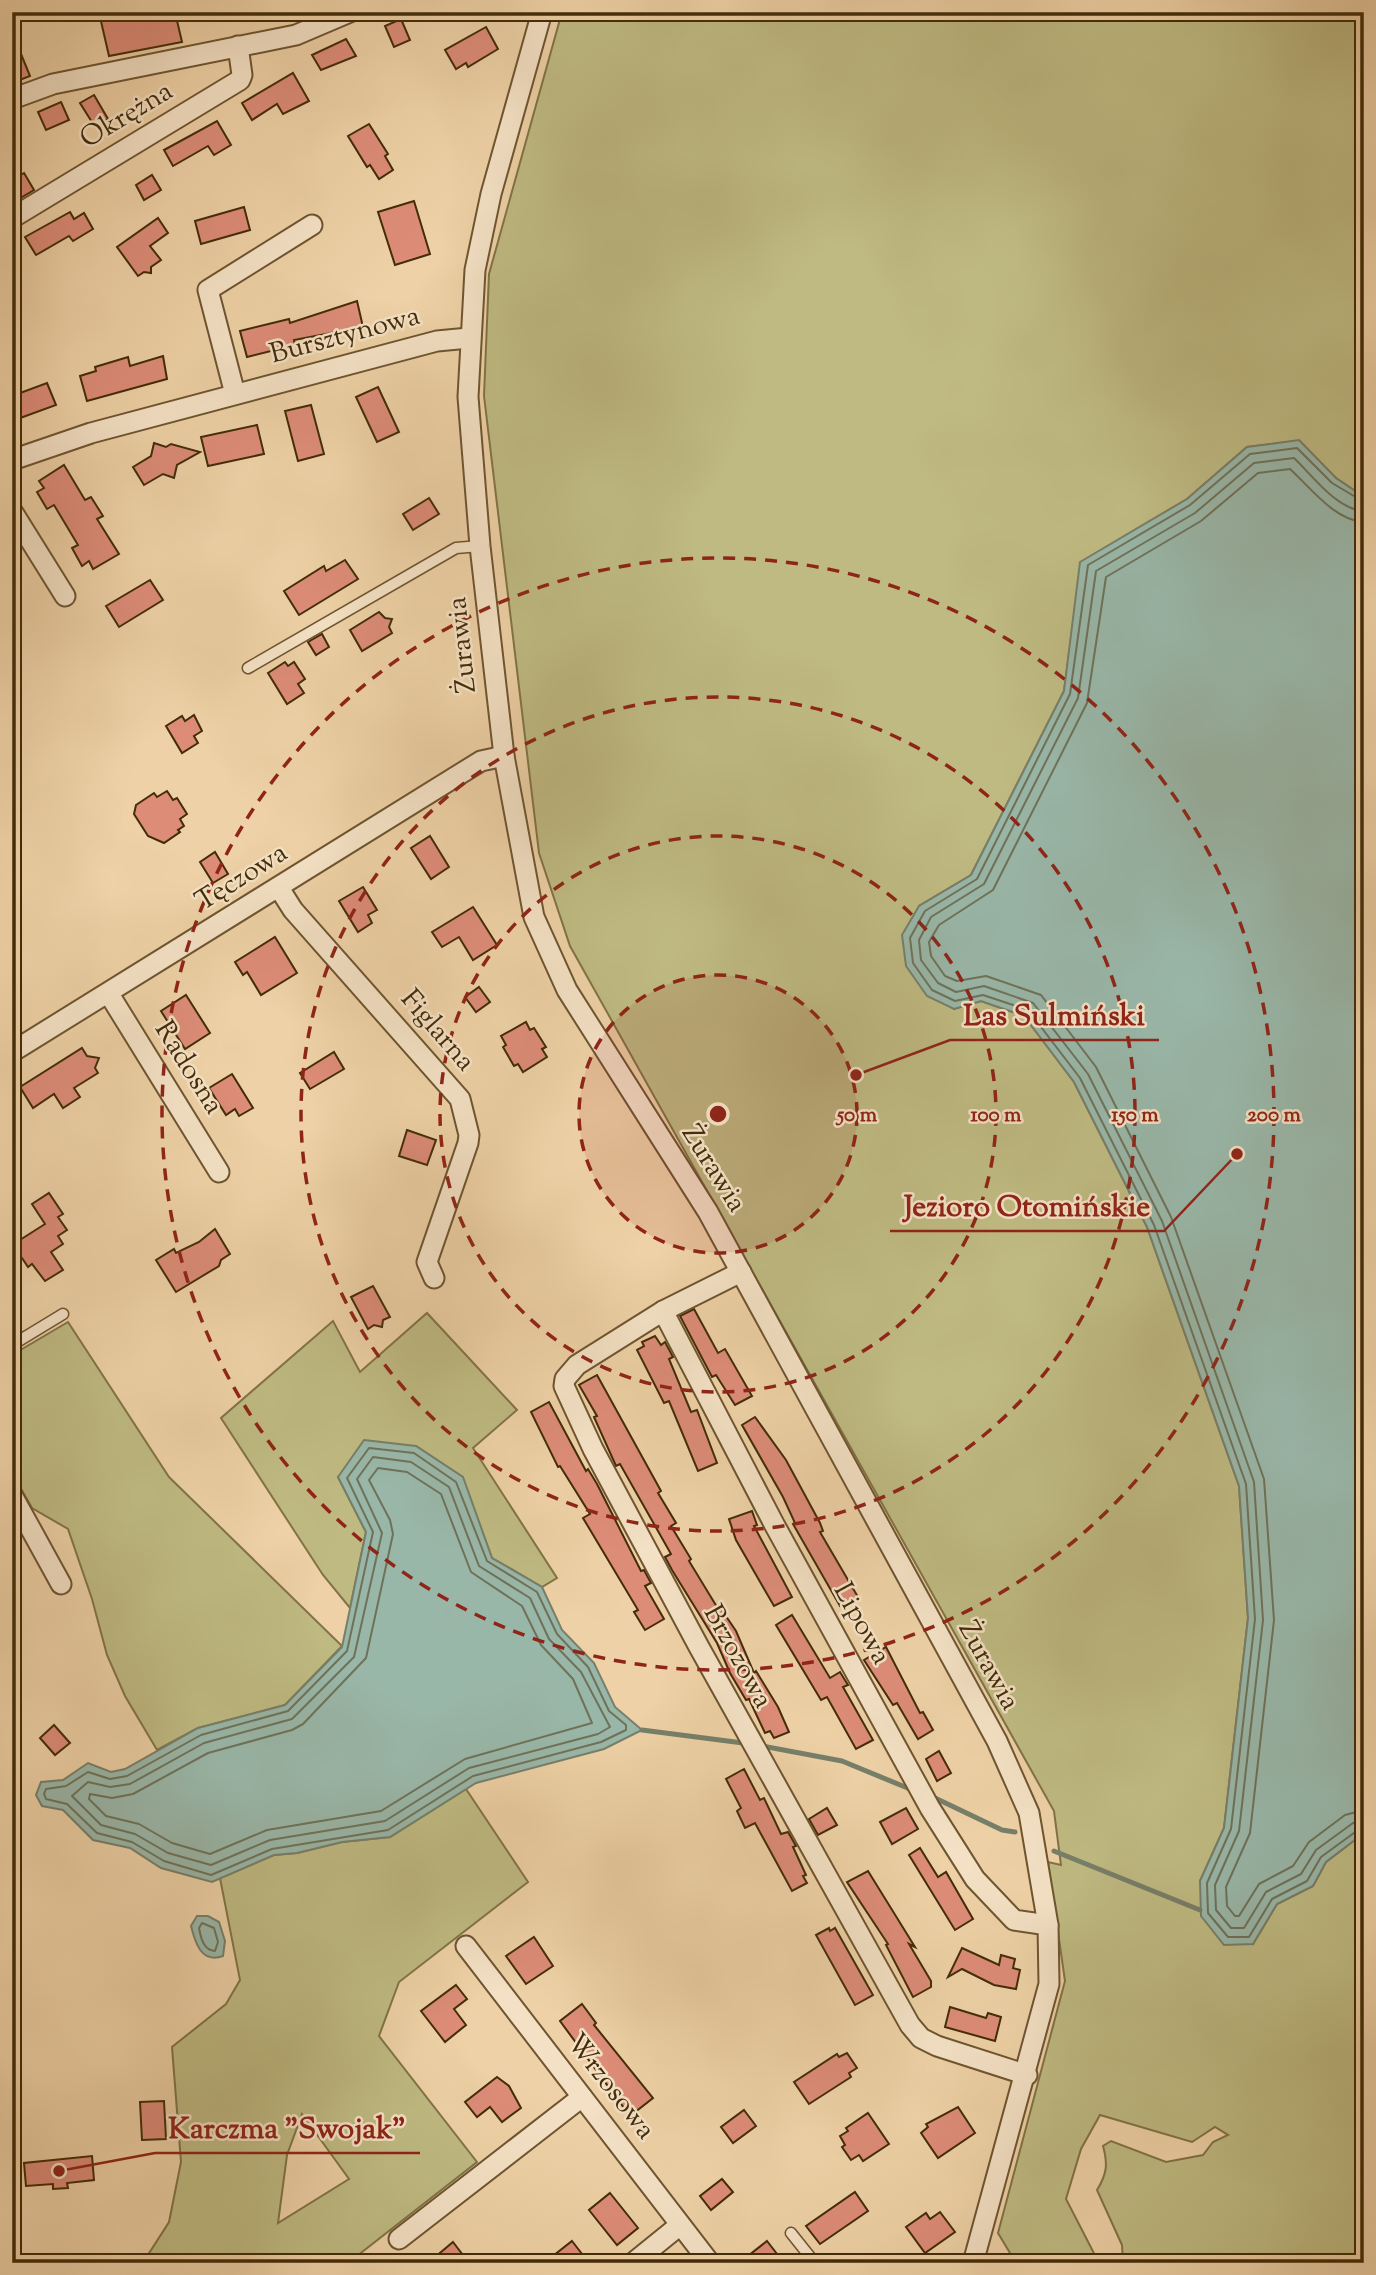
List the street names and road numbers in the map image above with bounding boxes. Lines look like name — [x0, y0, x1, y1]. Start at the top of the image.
street label: Okrężna — [73, 72, 181, 159]
street label: Bursztynowa — [265, 297, 425, 375]
street label: Żurawia — [438, 595, 488, 695]
street label: Tęczowa — [188, 834, 296, 922]
street label: Figlarna — [390, 981, 484, 1081]
street label: Radosna — [143, 1013, 233, 1123]
street label: Żurawia — [670, 1117, 756, 1221]
street label: Lipowa — [822, 1576, 900, 1673]
street label: Brzozowa — [692, 1598, 782, 1716]
street label: Żurawia — [947, 1614, 1029, 1718]
street label: Wrzosowa — [556, 2025, 664, 2149]

